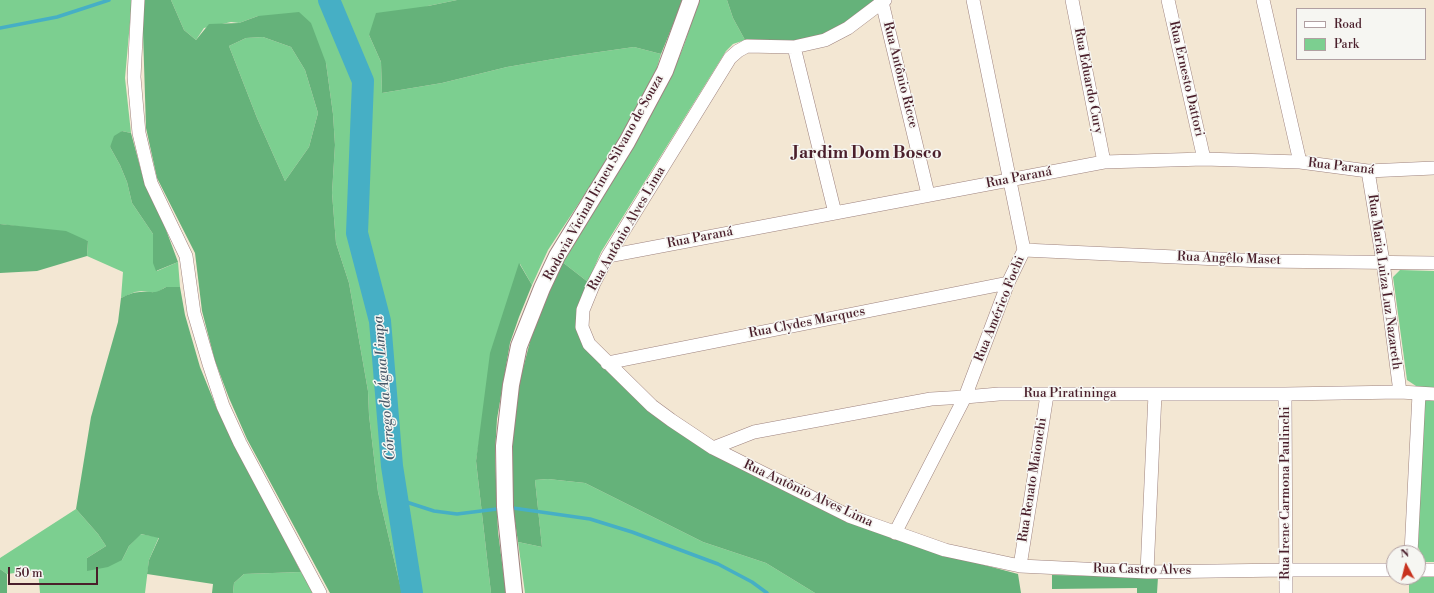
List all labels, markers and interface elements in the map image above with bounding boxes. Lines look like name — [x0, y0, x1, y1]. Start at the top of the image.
legend — [1296, 8, 1426, 60]
text: Road — [1334, 17, 1362, 32]
street label: Rua Antônio Ricce — [879, 20, 921, 130]
street label: Rua Ernesto Dattori — [1165, 20, 1207, 138]
street label: Rua Eduardo Cury — [1070, 27, 1106, 135]
text: Park — [1334, 37, 1359, 52]
street label: Rodovia Vicinal Irineu Silvano de Souza — [541, 72, 667, 284]
district label: Jardim Dom Bosco — [792, 144, 942, 164]
street label: Rua Paraná — [1307, 156, 1375, 178]
street label: Rua Antônio Alves Lima — [585, 164, 669, 294]
street label: Rua Paraná — [985, 164, 1053, 192]
street label: Rua Maria Luiza Luz Nazareth — [1364, 193, 1404, 371]
street label: Rua Paraná — [666, 224, 734, 252]
street label: Rua Angêlo Maset — [1177, 249, 1281, 269]
street label: Rua Américo Fochi — [972, 254, 1028, 364]
street label: Rua Clydes Marques — [747, 304, 867, 342]
water label: Córrego da Água Limpa — [370, 315, 400, 461]
street label: Rua Piratininga — [1024, 386, 1116, 402]
street label: Rua Irene Carmona Paulinchi — [1278, 406, 1294, 580]
street label: Rua Renato Maionchi — [1015, 417, 1051, 543]
street label: Rua Antônio Alves Lima — [741, 457, 875, 531]
north arrow — [1386, 545, 1426, 585]
text: N — [1399, 547, 1410, 562]
scale bar — [10, 559, 100, 585]
street label: Rua Castro Alves — [1093, 561, 1191, 579]
text: 50 m — [15, 566, 43, 581]

